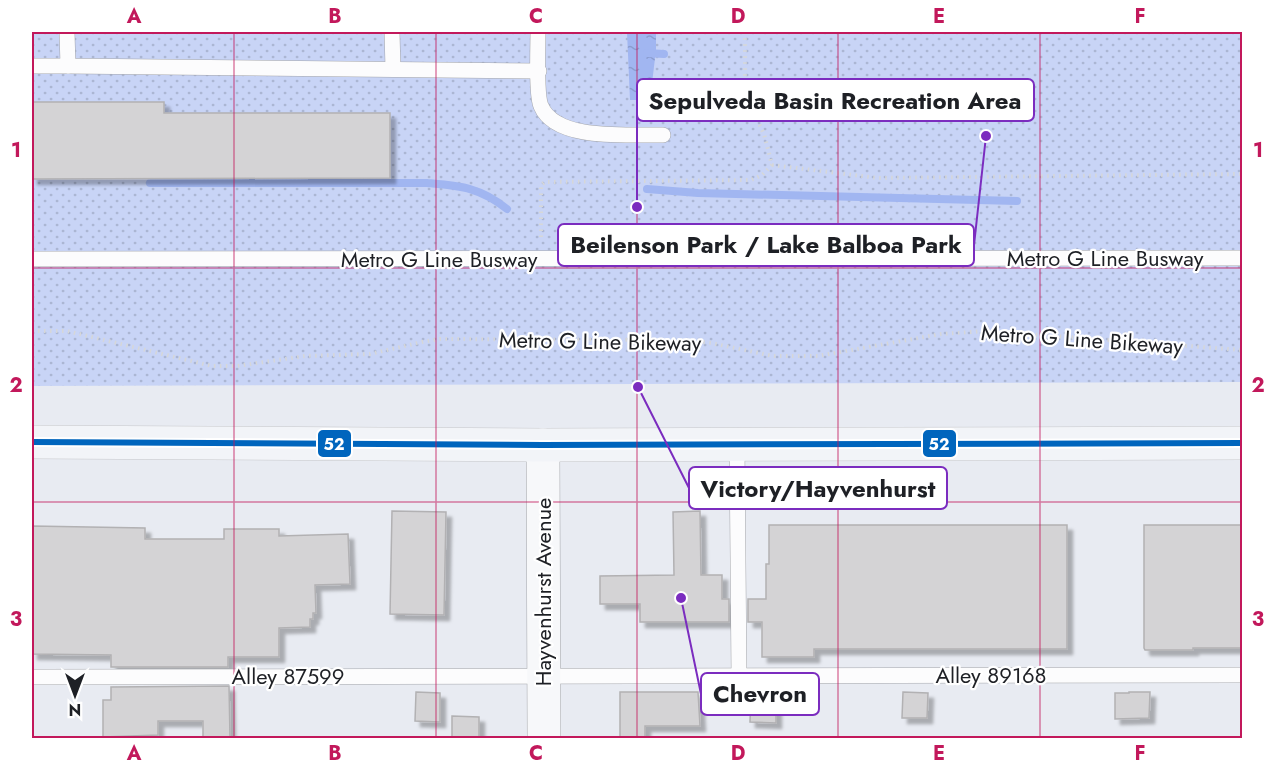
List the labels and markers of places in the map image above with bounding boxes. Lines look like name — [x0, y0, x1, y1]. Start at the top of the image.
callout: Sepulveda Basin Recreation Area — [637, 79, 1034, 121]
callout: Beilenson Park / Lake Balboa Park — [558, 224, 974, 266]
callout: Victory/Hayvenhurst — [689, 467, 947, 509]
callout: Chevron — [701, 673, 819, 715]

